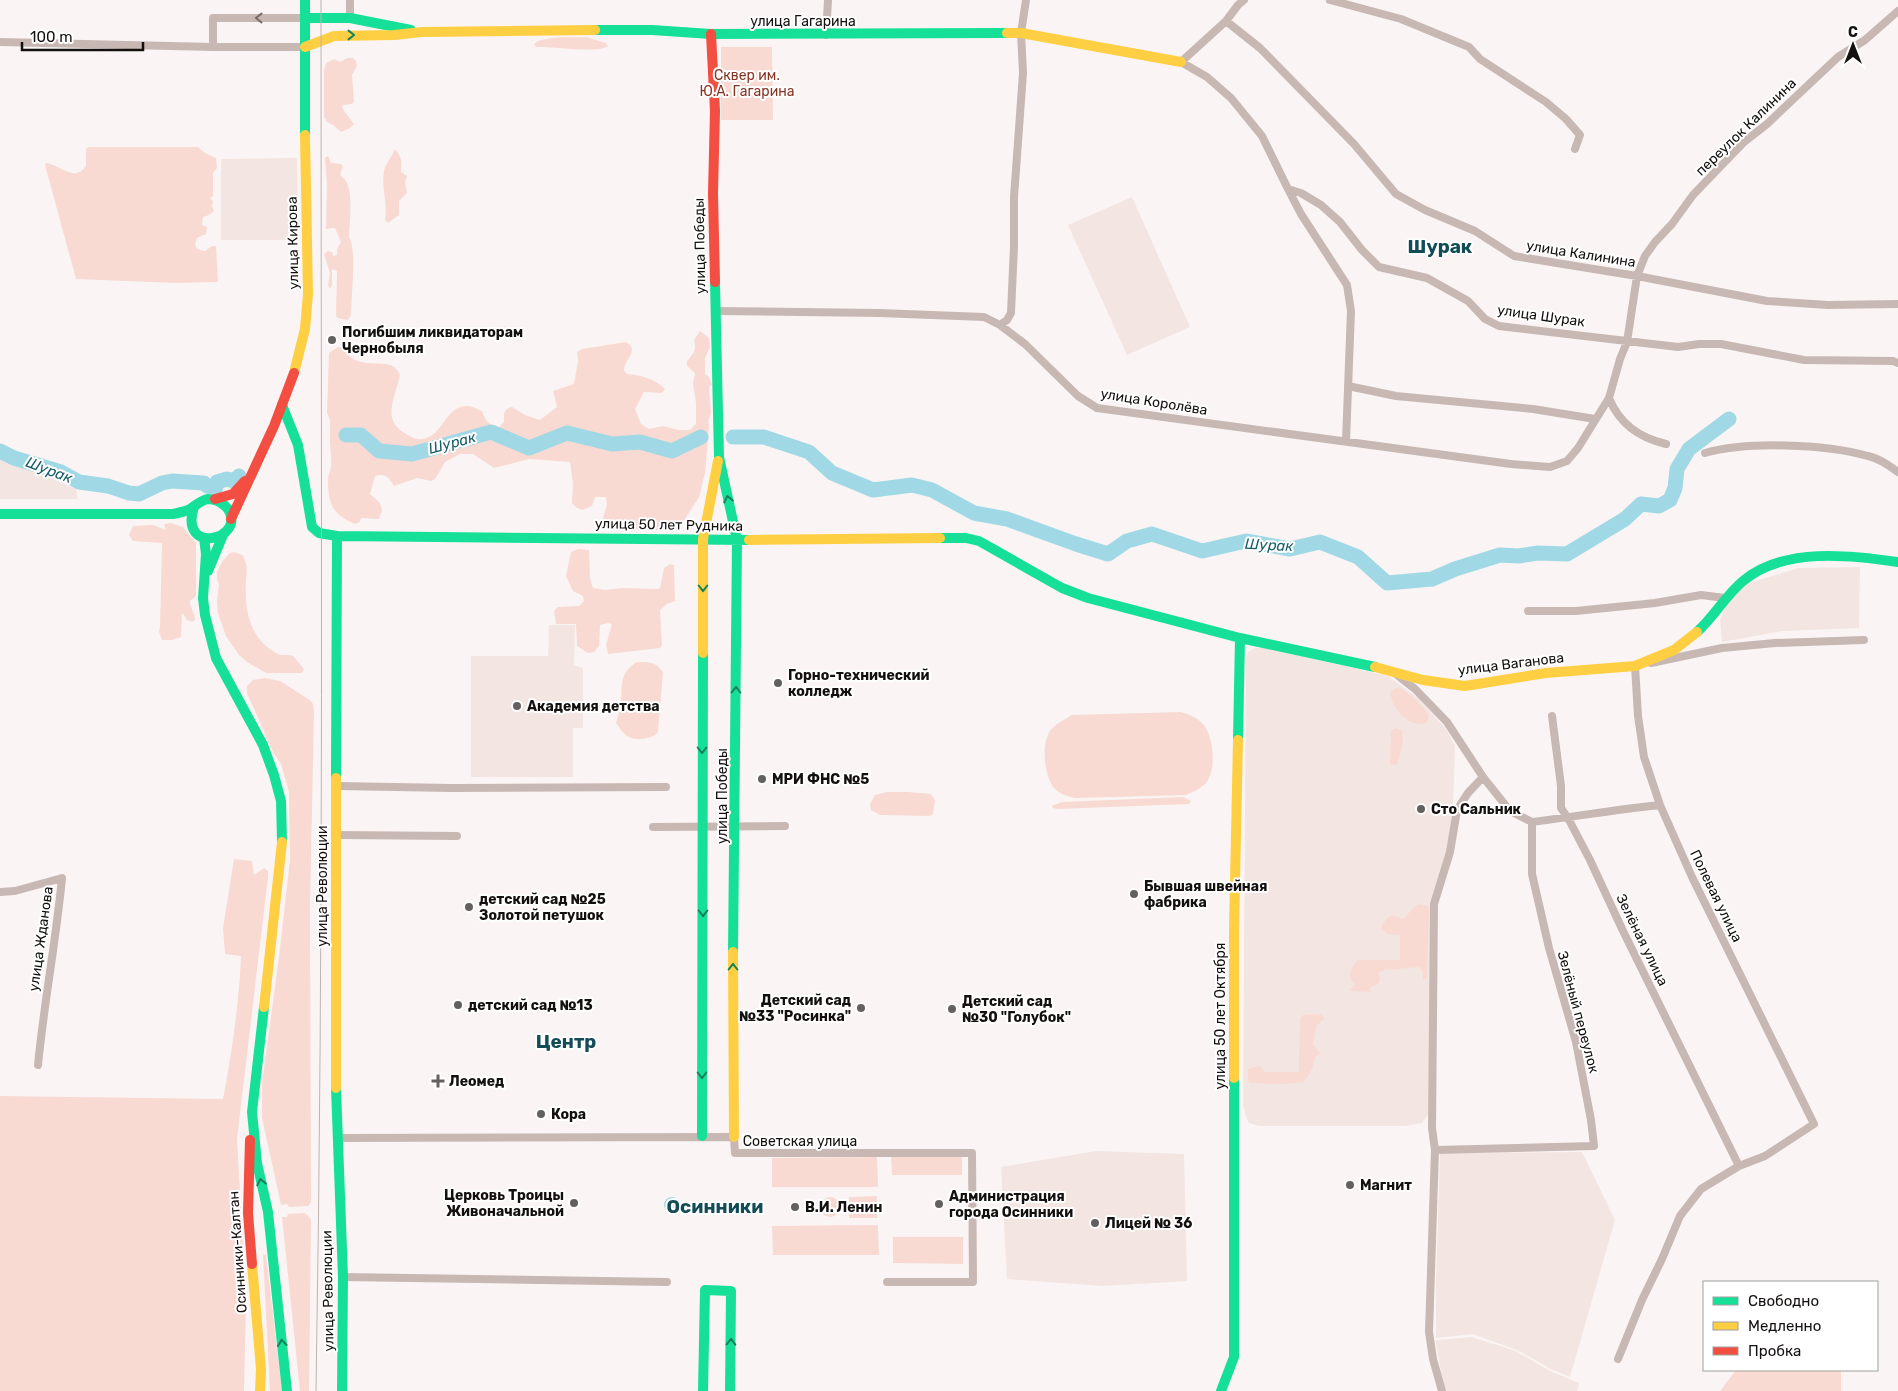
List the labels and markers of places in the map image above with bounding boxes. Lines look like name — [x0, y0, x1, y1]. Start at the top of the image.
place label: Погибшим ликвидаторам Чернобыля — [342, 324, 523, 357]
marker: Погибшим ликвидаторам Чернобыля — [326, 334, 338, 346]
place label: Горно-технический колледж — [788, 667, 929, 700]
marker: Горно-технический колледж — [772, 677, 784, 689]
place label: Академия детства — [527, 698, 660, 715]
marker: Академия детства — [511, 700, 523, 712]
place label: МРИ ФНС №5 — [772, 771, 869, 788]
marker: МРИ ФНС №5 — [756, 773, 768, 785]
place label: Сто Сальник — [1431, 801, 1522, 818]
marker: Сто Сальник — [1415, 803, 1427, 815]
place label: Бывшая швейная фабрика — [1144, 878, 1268, 911]
marker: Бывшая швейная фабрика — [1128, 888, 1140, 900]
place label: детский сад №25 Золотой петушок — [479, 891, 606, 924]
marker: детский сад №25 Золотой петушок — [463, 901, 475, 913]
place label: Детский сад №33 "Росинка" — [739, 992, 851, 1025]
place label: Детский сад №30 "Голубок" — [962, 993, 1071, 1026]
place label: детский сад №13 — [468, 997, 593, 1014]
marker: детский сад №13 — [452, 999, 464, 1011]
marker: Детский сад №33 "Росинка" — [855, 1002, 867, 1014]
marker: Детский сад №30 "Голубок" — [946, 1003, 958, 1015]
place label: Леомед — [449, 1073, 504, 1090]
marker: Леомед — [431, 1074, 445, 1088]
place label: Кора — [551, 1106, 586, 1123]
marker: Кора — [535, 1108, 547, 1120]
place label: Магнит — [1360, 1177, 1412, 1194]
marker: Магнит — [1344, 1179, 1356, 1191]
place label: Церковь Троицы Живоначальной — [444, 1187, 564, 1220]
place label: Администрация города Осинники — [949, 1188, 1073, 1221]
marker: Церковь Троицы Живоначальной — [568, 1197, 580, 1209]
marker: Администрация города Осинники — [933, 1198, 945, 1210]
place label: В.И. Ленин — [805, 1199, 882, 1216]
marker: В.И. Ленин — [789, 1201, 801, 1213]
place label: Лицей № 36 — [1105, 1215, 1192, 1232]
marker: Лицей № 36 — [1089, 1217, 1101, 1229]

